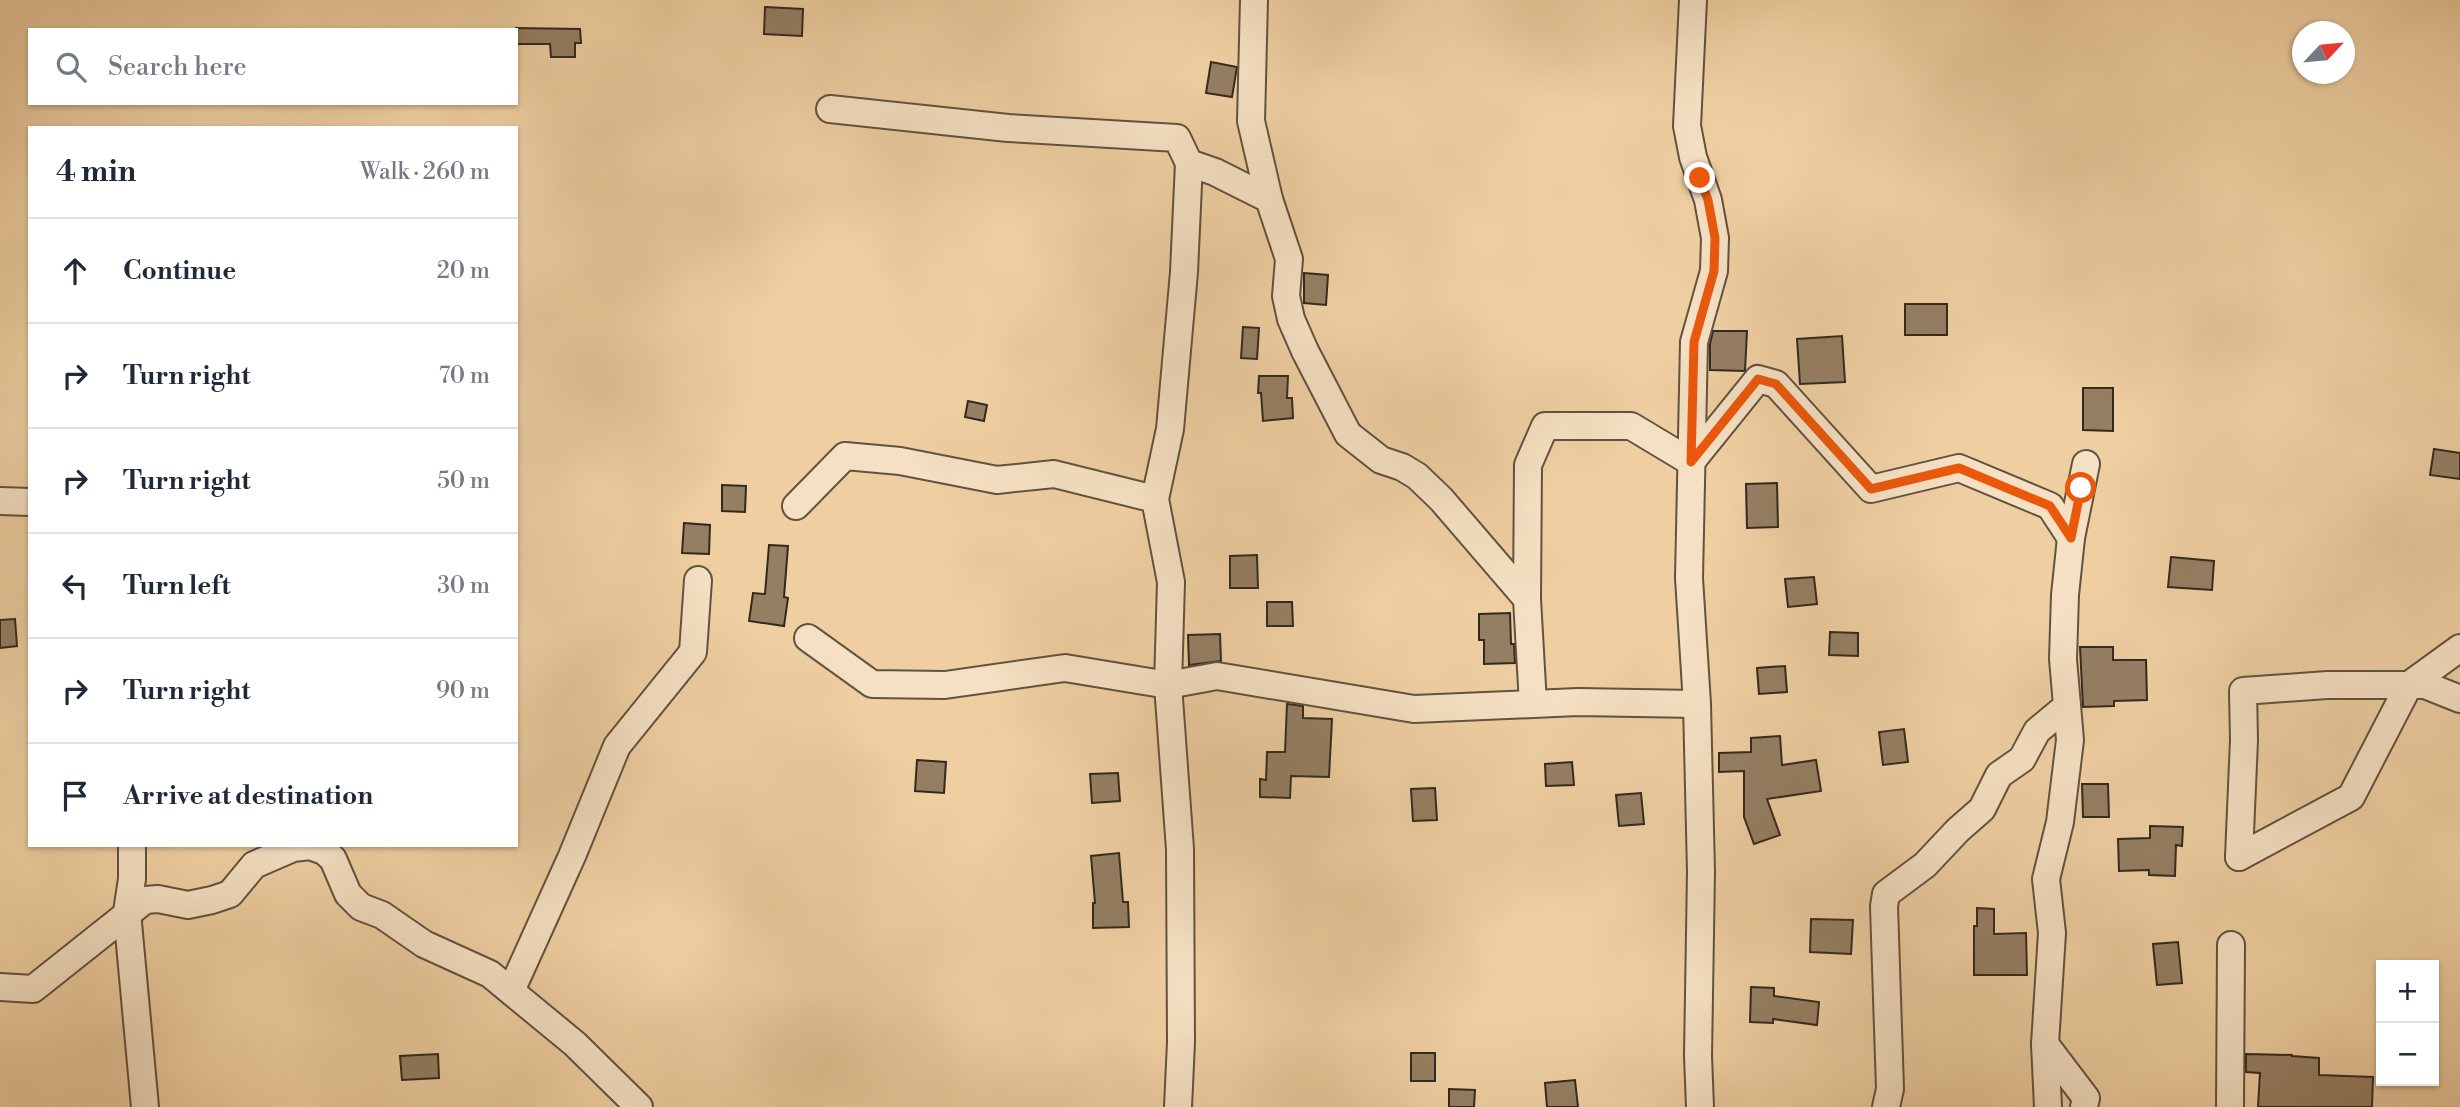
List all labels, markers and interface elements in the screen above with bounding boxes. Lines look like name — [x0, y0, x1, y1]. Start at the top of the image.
north arrow — [2292, 21, 2355, 84]
search box — [28, 28, 518, 105]
icon: search — [52, 48, 90, 86]
text: Search here — [108, 51, 247, 83]
text: 4 min — [56, 153, 136, 191]
text: Walk · 260 m — [360, 158, 490, 186]
route end — [1684, 162, 1715, 193]
icon: ahead — [56, 252, 94, 290]
text: Continue — [123, 255, 236, 287]
text: 20 m — [437, 257, 490, 285]
icon: right — [56, 357, 94, 395]
text: Turn right — [123, 360, 251, 392]
text: 70 m — [439, 362, 490, 390]
icon: right — [56, 462, 94, 500]
text: Turn right — [123, 465, 251, 497]
text: 50 m — [437, 467, 490, 495]
route start — [2065, 472, 2096, 503]
icon: left — [56, 567, 94, 605]
text: Turn left — [123, 570, 231, 602]
text: 30 m — [437, 572, 490, 600]
icon: right — [56, 672, 94, 710]
text: Turn right — [123, 675, 251, 707]
text: 90 m — [436, 677, 490, 705]
icon: arrive — [56, 777, 94, 815]
text: Arrive at destination — [123, 780, 373, 812]
map controls — [2376, 960, 2439, 1086]
button: + — [2376, 960, 2439, 1023]
button: − — [2376, 1023, 2439, 1086]

